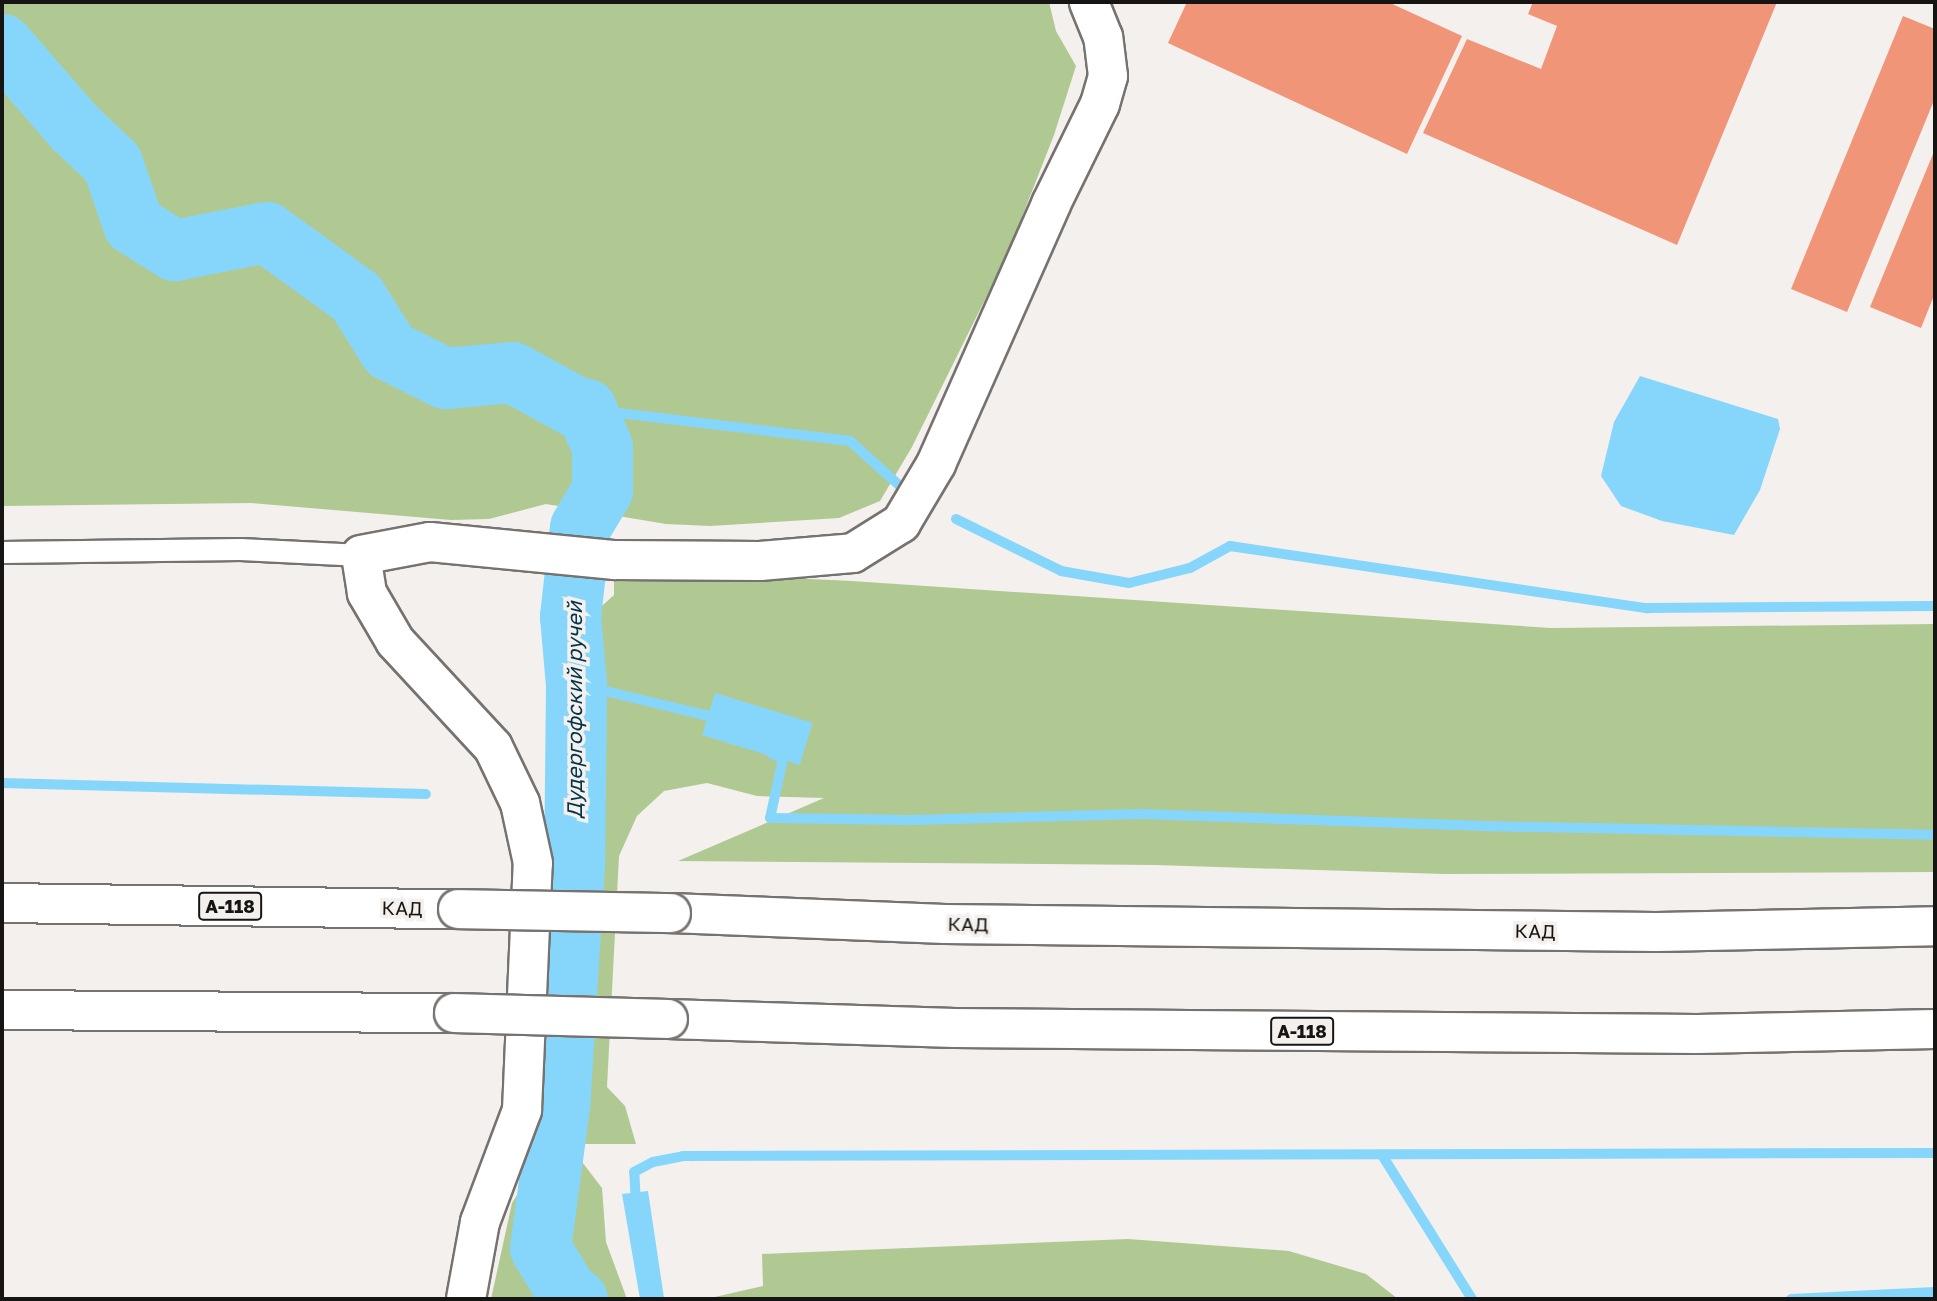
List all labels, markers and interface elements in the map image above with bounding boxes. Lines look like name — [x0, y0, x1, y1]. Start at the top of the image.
water label: Дудергофский ручей — [561, 602, 587, 818]
road number: А-118 — [197, 891, 263, 920]
street label: КАД — [381, 896, 423, 920]
street label: КАД — [947, 912, 989, 936]
street label: КАД — [1514, 919, 1556, 943]
road number: А-118 — [1269, 1016, 1335, 1046]

